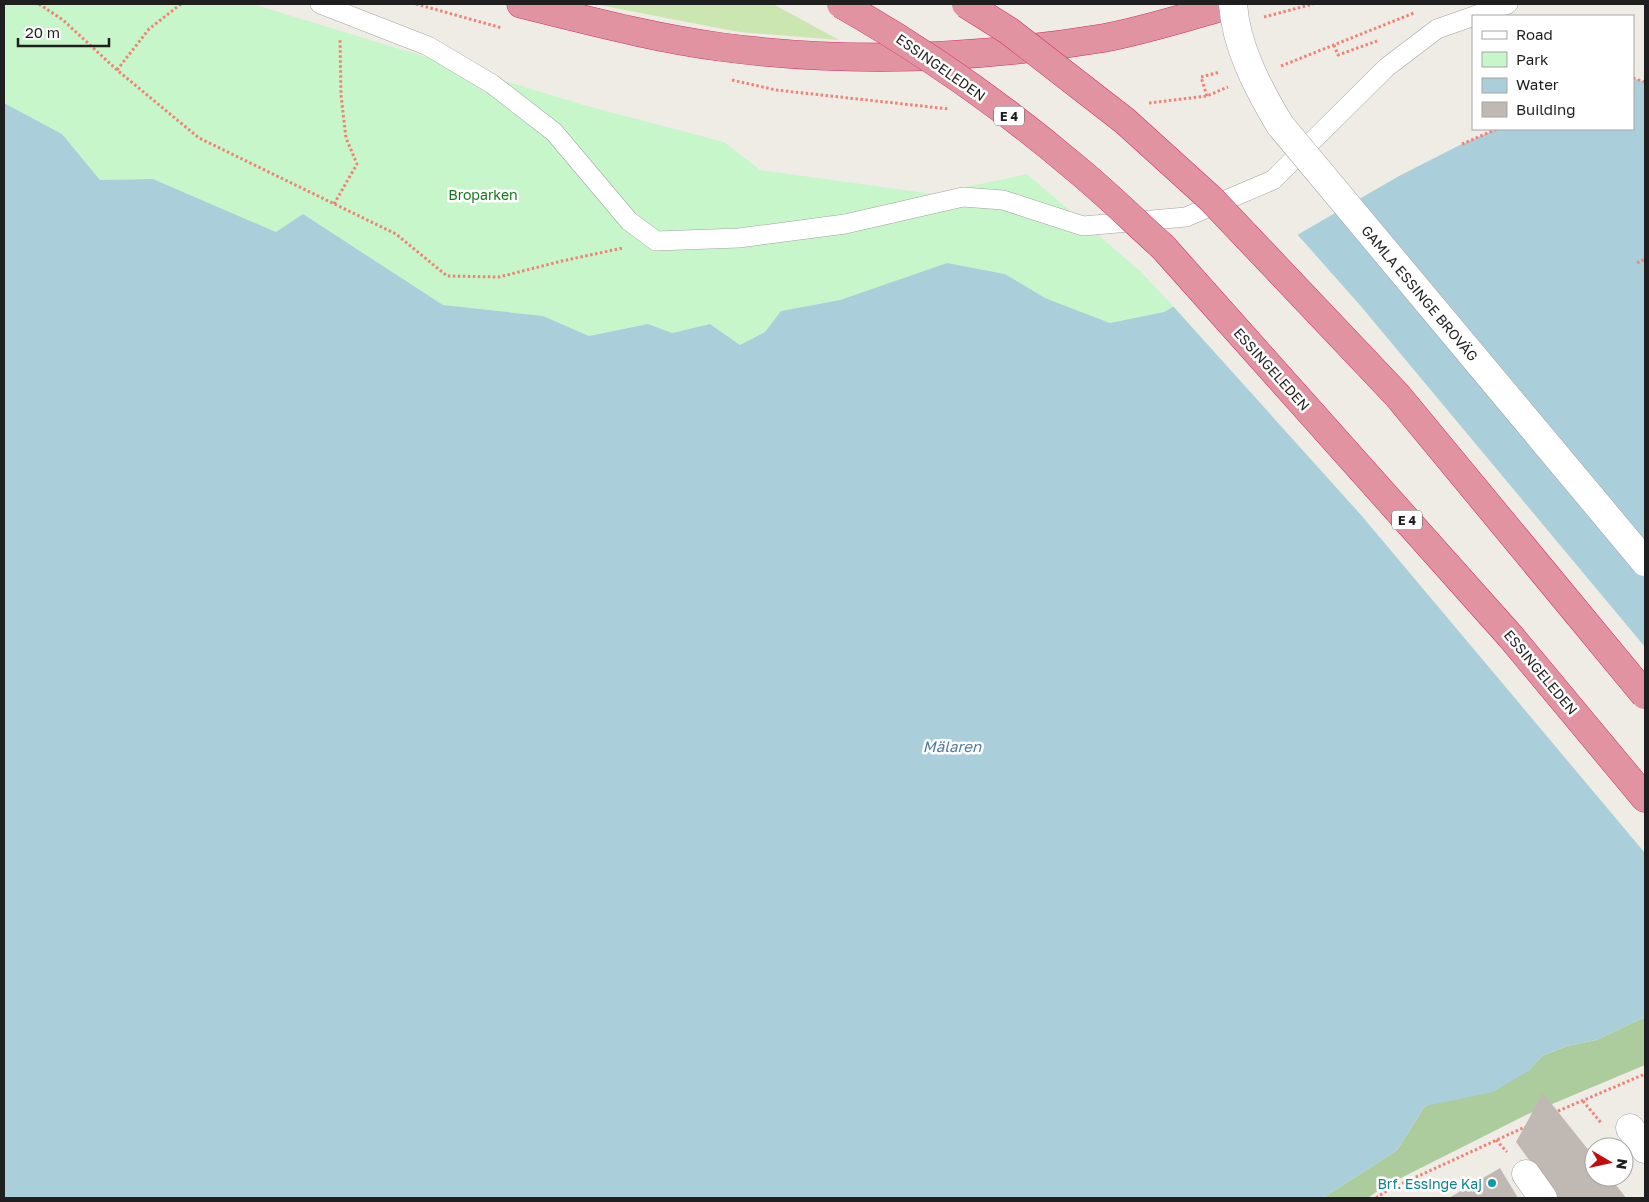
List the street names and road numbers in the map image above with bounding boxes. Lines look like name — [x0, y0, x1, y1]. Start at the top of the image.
street label: ESSINGELEDEN — [893, 30, 989, 104]
road number: E 4 — [994, 106, 1024, 125]
street label: GAMLA ESSINGE BROVÄG — [1358, 222, 1482, 364]
street label: ESSINGELEDEN — [1230, 324, 1314, 414]
road number: E 4 — [1392, 510, 1422, 530]
street label: ESSINGELEDEN — [1501, 626, 1581, 718]

